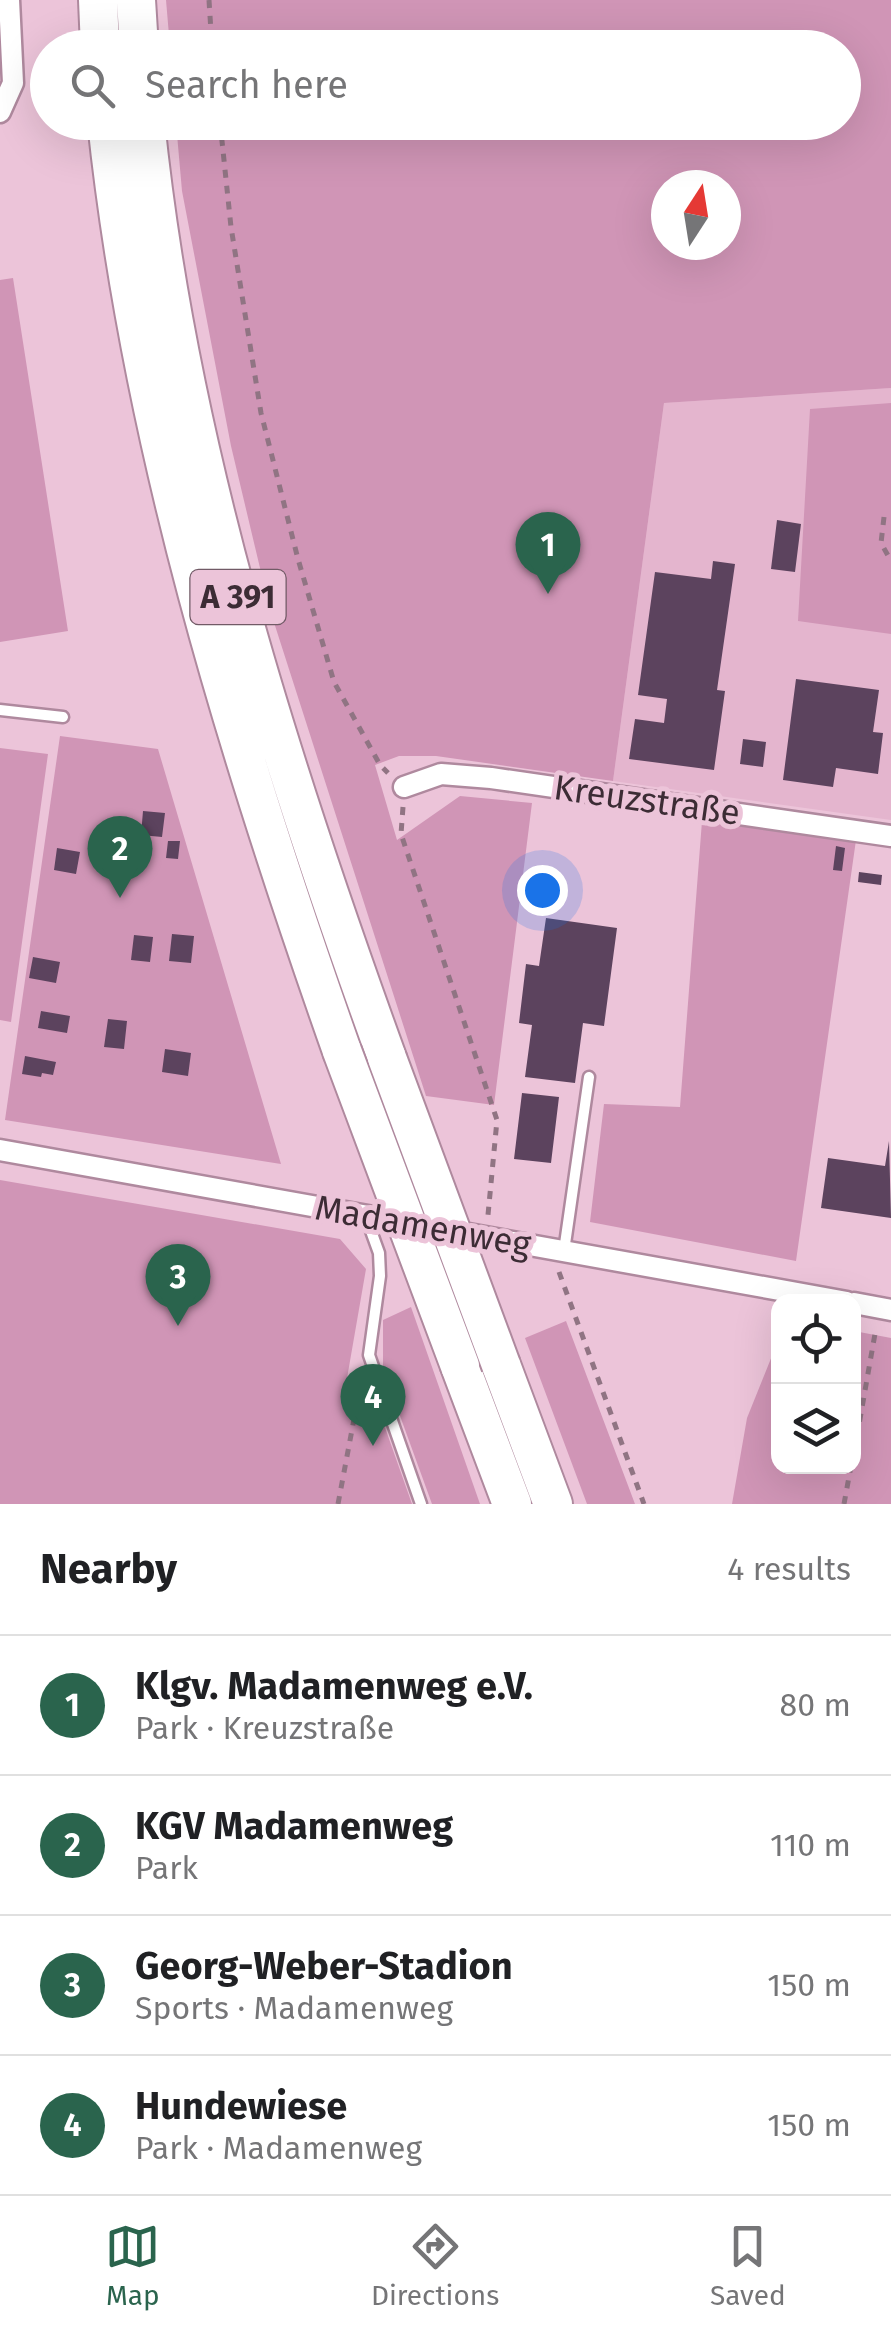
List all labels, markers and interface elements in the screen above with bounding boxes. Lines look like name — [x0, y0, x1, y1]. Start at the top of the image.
search box — [30, 30, 861, 140]
icon: search — [65, 58, 120, 113]
text: Search here — [145, 62, 348, 108]
north arrow — [651, 170, 741, 260]
pin: 1 — [516, 512, 580, 594]
road number: A 391 — [190, 570, 286, 624]
street label: Kreuzstraße — [551, 766, 743, 834]
pin: 2 — [88, 816, 152, 898]
your location — [517, 865, 568, 916]
street label: Madamenweg — [312, 1186, 535, 1266]
pin: 3 — [146, 1244, 210, 1326]
map controls — [771, 1294, 861, 1474]
button: locate — [771, 1294, 861, 1384]
pin: 4 — [340, 1364, 406, 1446]
button: layers — [771, 1384, 861, 1474]
text: Nearby — [40, 1544, 177, 1594]
text: 4 results — [727, 1550, 851, 1588]
text: Klgv. Madamenweg e.V. — [135, 1663, 533, 1709]
text: 1 — [65, 1686, 80, 1724]
text: 80 m — [780, 1686, 851, 1724]
text: Park · Kreuzstraße — [135, 1709, 394, 1747]
text: KGV Madamenweg — [135, 1803, 453, 1849]
text: 2 — [64, 1826, 81, 1864]
text: 110 m — [770, 1826, 851, 1864]
text: Park — [135, 1849, 198, 1887]
text: Georg-Weber-Stadion — [135, 1943, 513, 1989]
text: 3 — [64, 1966, 81, 2004]
text: 150 m — [767, 1966, 851, 2004]
text: Sports · Madamenweg — [135, 1989, 453, 2027]
text: Hundewiese — [135, 2083, 347, 2129]
text: 4 — [63, 2106, 82, 2144]
text: 150 m — [767, 2106, 851, 2144]
text: Park · Madamenweg — [135, 2129, 422, 2167]
tab: Map — [105, 2219, 160, 2312]
tab: Directions — [371, 2219, 499, 2312]
tab: Saved — [710, 2219, 786, 2312]

